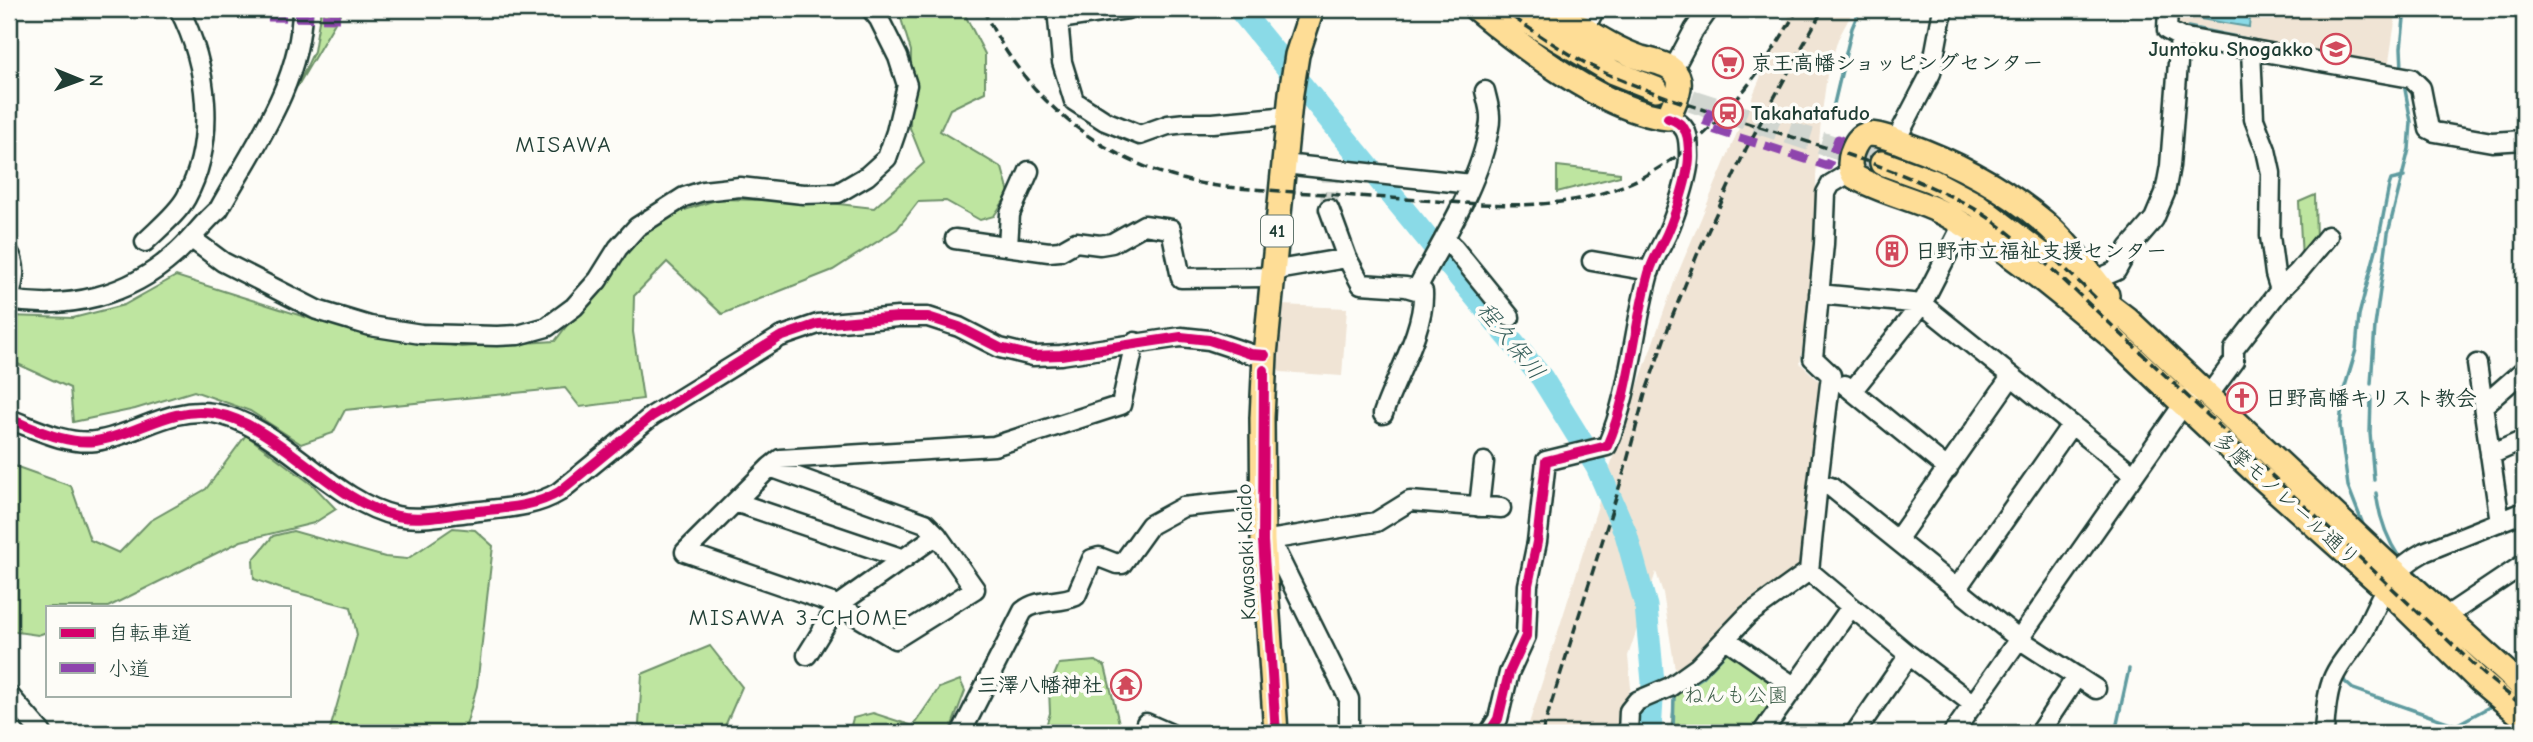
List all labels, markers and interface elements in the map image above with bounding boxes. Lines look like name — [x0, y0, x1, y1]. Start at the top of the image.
school or university icon: Juntoku Shogakko — [2319, 32, 2353, 66]
place label: Juntoku Shogakko — [2148, 37, 2313, 61]
north arrow — [46, 46, 116, 116]
supermarket icon: 京王高幡ショッピングセンター — [1711, 46, 1745, 80]
place label: 京王高幡ショッピングセンター — [1751, 51, 2043, 75]
text: N — [85, 74, 107, 87]
station icon: Takahatafudo — [1711, 96, 1745, 130]
place label: Takahatafudo — [1751, 101, 1870, 125]
district label: MISAWA — [515, 131, 613, 158]
road number: 41 — [1261, 216, 1293, 246]
building icon: 日野市立福祉支援センター — [1875, 234, 1909, 268]
place label: 日野市立福祉支援センター — [1915, 239, 2167, 263]
water label: 程久保川 — [1472, 297, 1550, 385]
church icon: 日野高幡キリスト教会 — [2225, 381, 2259, 415]
place label: 日野高幡キリスト教会 — [2265, 386, 2477, 410]
street label: 多摩モノレール通り — [2209, 427, 2365, 571]
street label: Kawasaki Kaido — [1232, 483, 1260, 621]
district label: MISAWA 3-CHOME — [689, 604, 909, 631]
legend — [46, 606, 290, 696]
text: 自転車道 — [108, 621, 192, 645]
text: 小道 — [108, 657, 150, 681]
temple icon: 三澤八幡神社 — [1109, 668, 1143, 702]
place label: 三澤八幡神社 — [977, 673, 1103, 697]
park label: ねんも公園 — [1684, 683, 1789, 707]

